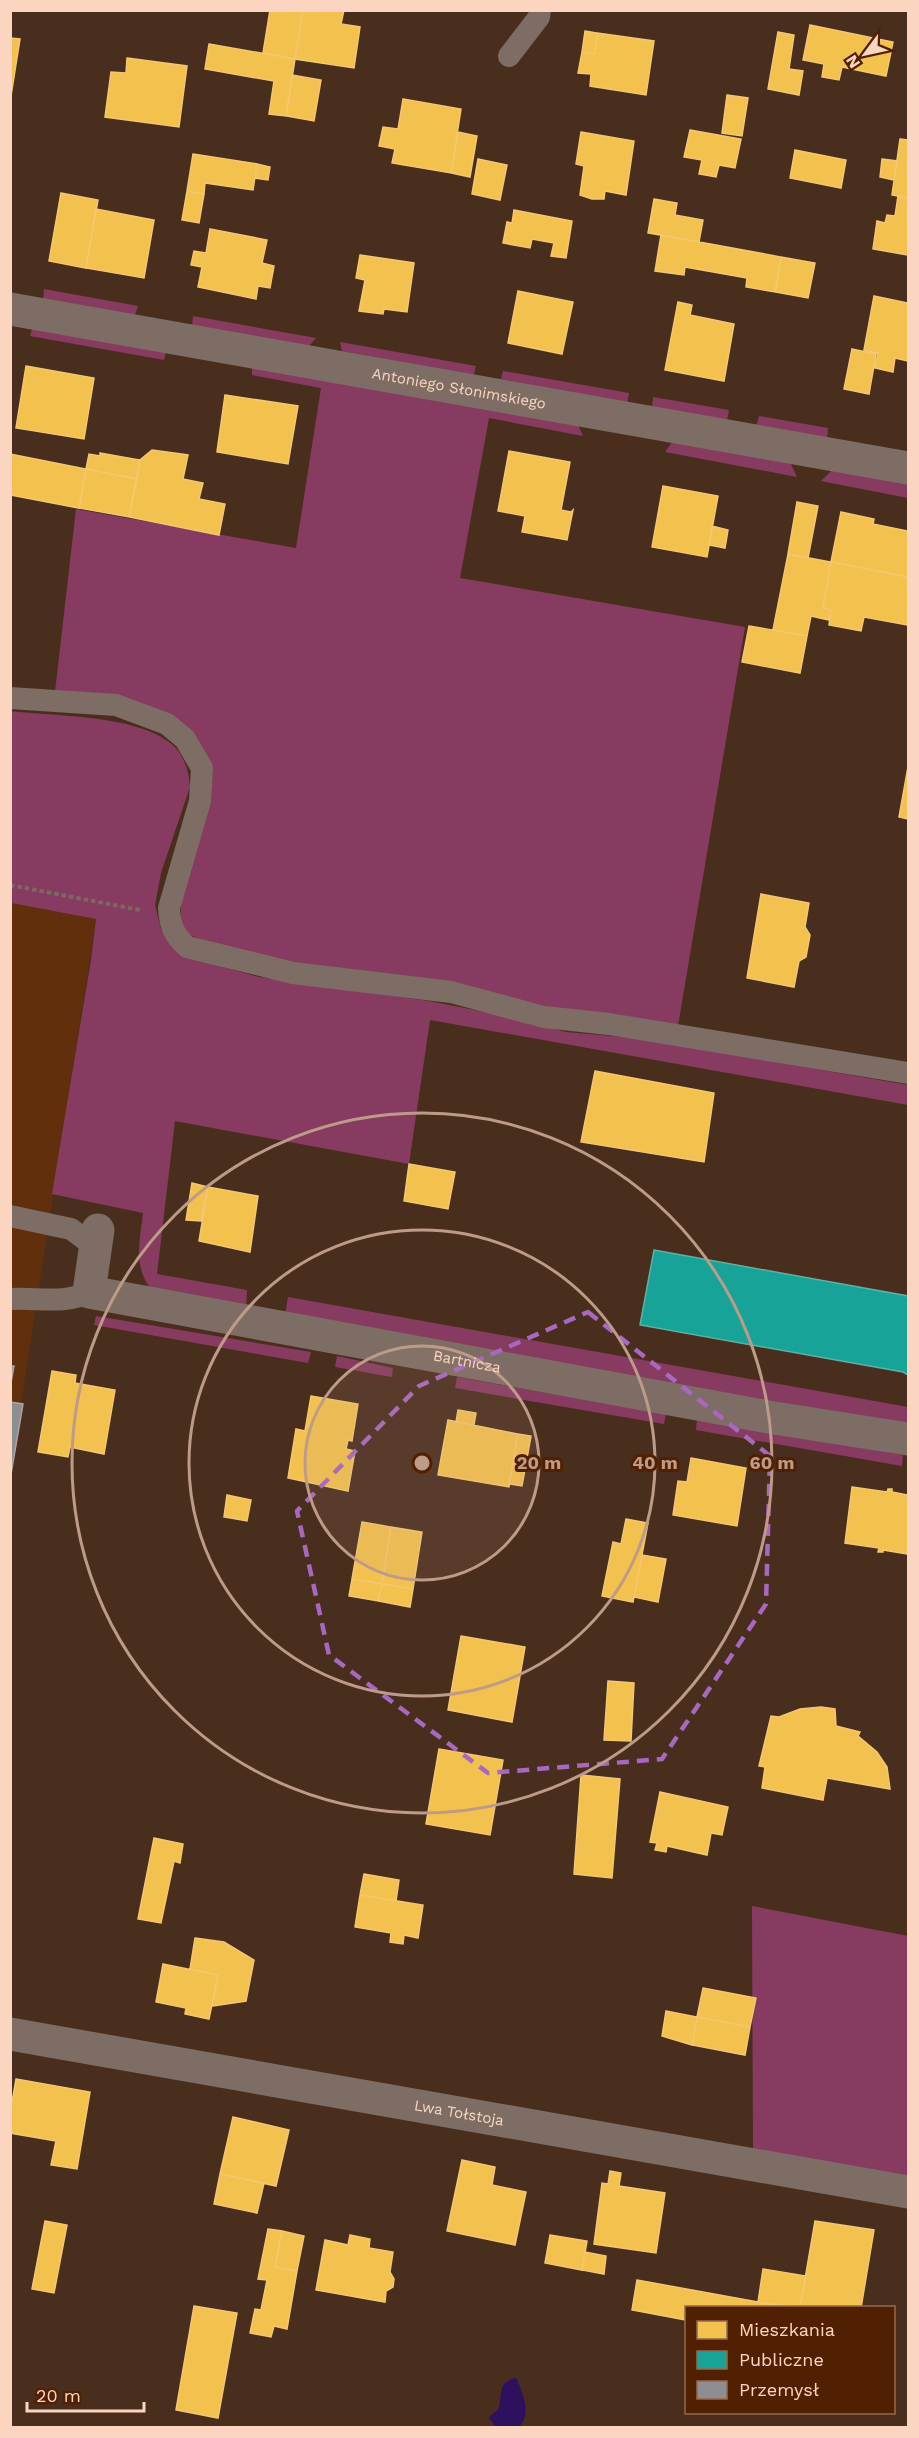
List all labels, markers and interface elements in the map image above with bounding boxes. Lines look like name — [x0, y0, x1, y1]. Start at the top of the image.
north arrow — [835, 24, 895, 84]
text: N — [842, 52, 864, 72]
street label: Antoniego Słonimskiego — [371, 364, 547, 413]
street label: Bartnicza — [432, 1347, 503, 1377]
text: 20 m — [517, 1452, 561, 1473]
text: 40 m — [632, 1452, 678, 1473]
text: 60 m — [750, 1452, 794, 1473]
centre of rings — [412, 1453, 432, 1473]
street label: Lwa Tołstoja — [413, 2096, 506, 2130]
legend — [685, 2306, 895, 2414]
text: Mieszkania — [739, 2319, 835, 2340]
text: Publiczne — [739, 2349, 824, 2370]
scale bar — [27, 2375, 144, 2413]
text: Przemysł — [739, 2379, 820, 2400]
text: 20 m — [36, 2385, 81, 2406]

